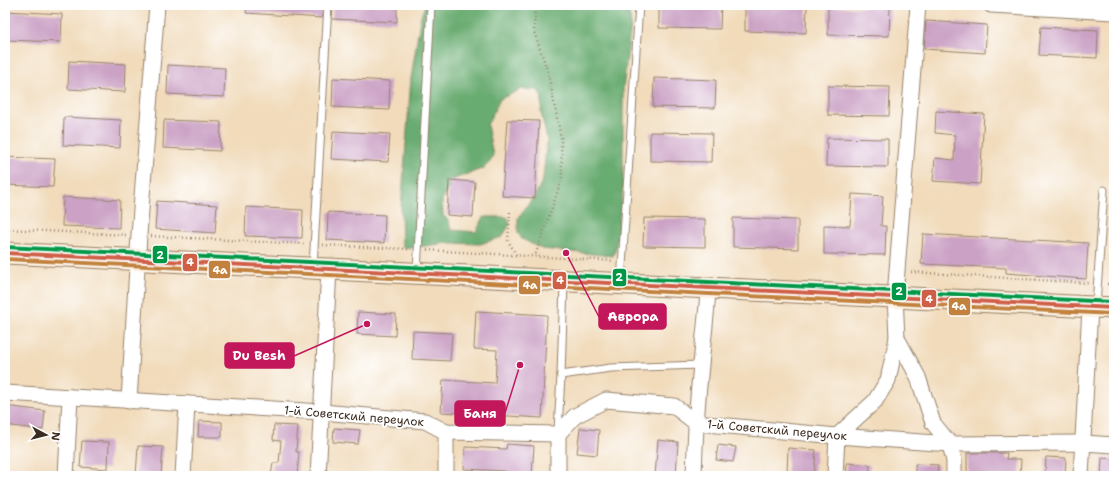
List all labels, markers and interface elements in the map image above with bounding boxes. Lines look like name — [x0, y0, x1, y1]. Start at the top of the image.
line badge: 2 — [152, 245, 168, 264]
text: 2 — [156, 248, 164, 263]
line badge: 4 — [182, 253, 198, 272]
text: 4 — [186, 255, 194, 270]
line badge: 4а — [208, 260, 231, 279]
text: 4а — [212, 263, 228, 278]
line badge: 2 — [612, 268, 627, 287]
text: 2 — [615, 270, 623, 285]
line badge: 4 — [552, 271, 567, 290]
text: 4 — [556, 273, 564, 288]
line badge: 4а — [518, 275, 541, 295]
text: 4а — [522, 278, 538, 293]
line badge: 2 — [891, 282, 907, 301]
text: 2 — [895, 284, 903, 299]
line badge: 4 — [921, 289, 937, 308]
text: 4 — [925, 292, 933, 307]
line badge: 4а — [948, 297, 971, 316]
text: 4а — [951, 299, 967, 314]
callout: Аврора — [599, 304, 666, 329]
text: Аврора — [608, 308, 659, 325]
callout: Du Besh — [225, 343, 294, 368]
text: Du Besh — [232, 347, 286, 364]
callout: Баня — [455, 401, 505, 426]
street label: 1-й Советский переулок — [283, 402, 425, 430]
text: Баня — [463, 405, 497, 422]
north arrow — [26, 415, 66, 455]
street label: 1-й Советский переулок — [706, 416, 848, 444]
text: N — [47, 431, 63, 442]

